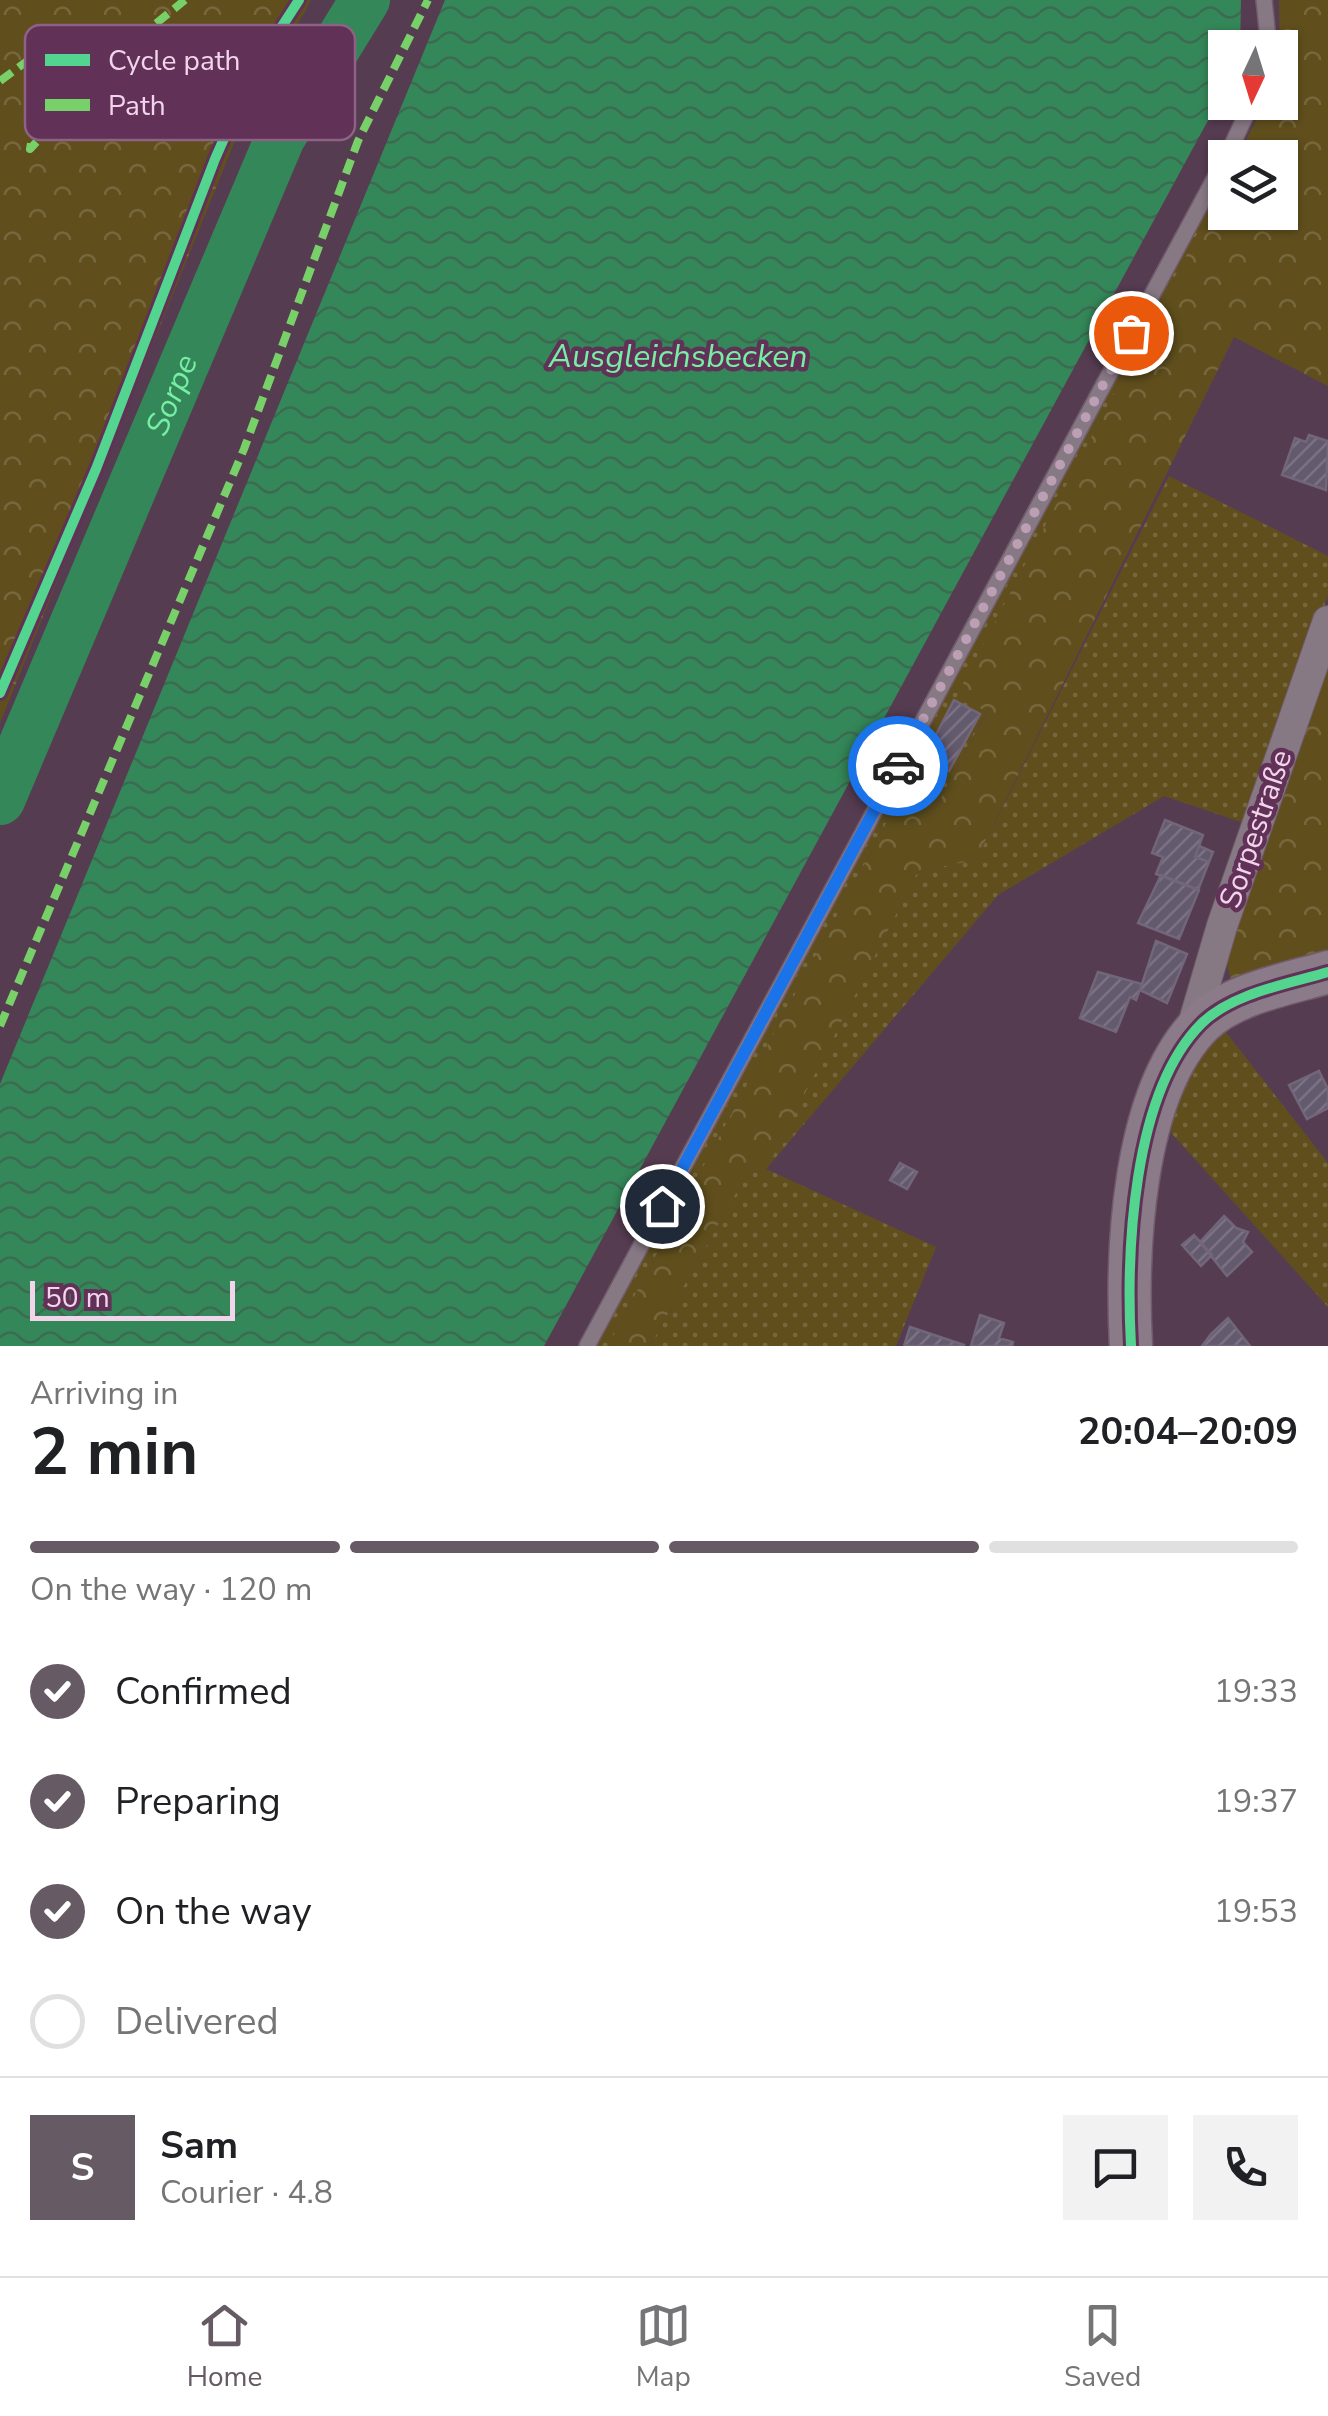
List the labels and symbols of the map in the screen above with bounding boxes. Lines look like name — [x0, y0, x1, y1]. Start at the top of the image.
legend — [25, 25, 355, 140]
north arrow — [1208, 30, 1298, 120]
text: Cycle path — [108, 42, 240, 80]
text: Path — [108, 87, 166, 125]
pin — [1089, 291, 1174, 376]
water label: Ausgleichsbecken — [548, 335, 807, 378]
water label: Sorpe — [135, 347, 208, 442]
courier — [848, 716, 948, 816]
street label: Sorpestraße — [1210, 744, 1302, 914]
pin — [620, 1164, 705, 1249]
scale bar — [30, 1276, 235, 1320]

